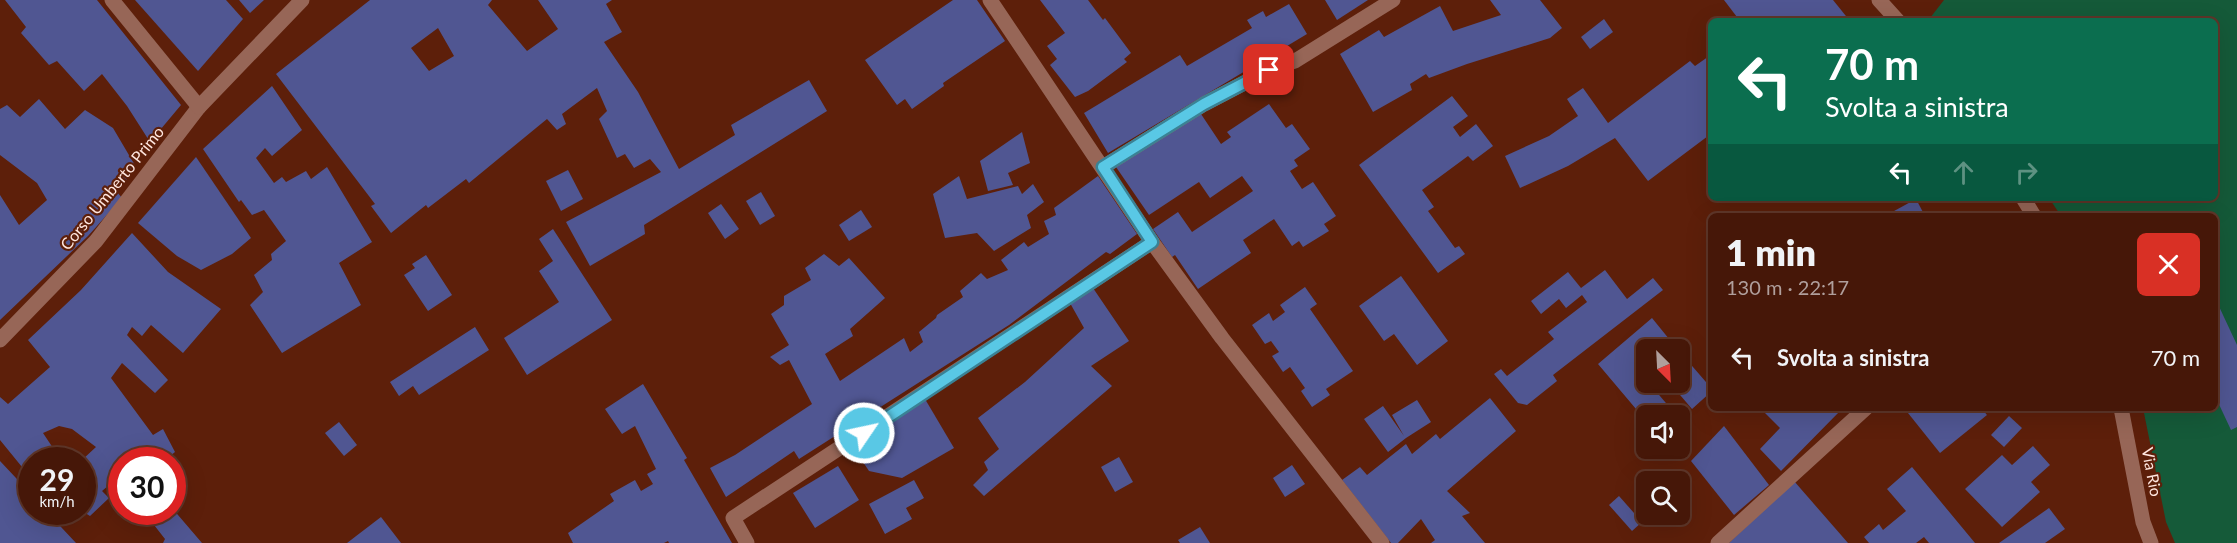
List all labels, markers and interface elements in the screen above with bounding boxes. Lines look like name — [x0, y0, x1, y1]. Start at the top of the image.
text: 70 m — [1825, 39, 1919, 89]
icon: left — [1726, 42, 1804, 120]
pin — [1243, 44, 1294, 95]
icon: arrive — [1252, 53, 1285, 86]
text: Svolta a sinistra — [1825, 90, 2009, 123]
street label: Corso Umberto Primo — [56, 122, 167, 253]
icon: left — [1884, 156, 1917, 189]
icon: ahead — [1947, 156, 1980, 189]
icon: right — [2010, 156, 2043, 189]
text: 1 min — [1726, 230, 1816, 274]
button: close — [2137, 233, 2200, 296]
text: 130 m · 22:17 — [1726, 275, 1849, 299]
north arrow — [1636, 339, 1690, 393]
map controls — [1636, 339, 1690, 525]
icon: left — [1726, 341, 1759, 374]
text: Svolta a sinistra — [1777, 344, 1929, 371]
text: 70 m — [2151, 344, 2200, 371]
position arrow — [832, 401, 896, 465]
button: sound — [1636, 405, 1690, 459]
street label: Via Rio — [2138, 446, 2167, 498]
speed limit sign: 30 — [108, 447, 186, 525]
text: 29 — [40, 461, 74, 497]
button: search — [1636, 471, 1690, 525]
text: km/h — [39, 492, 75, 510]

